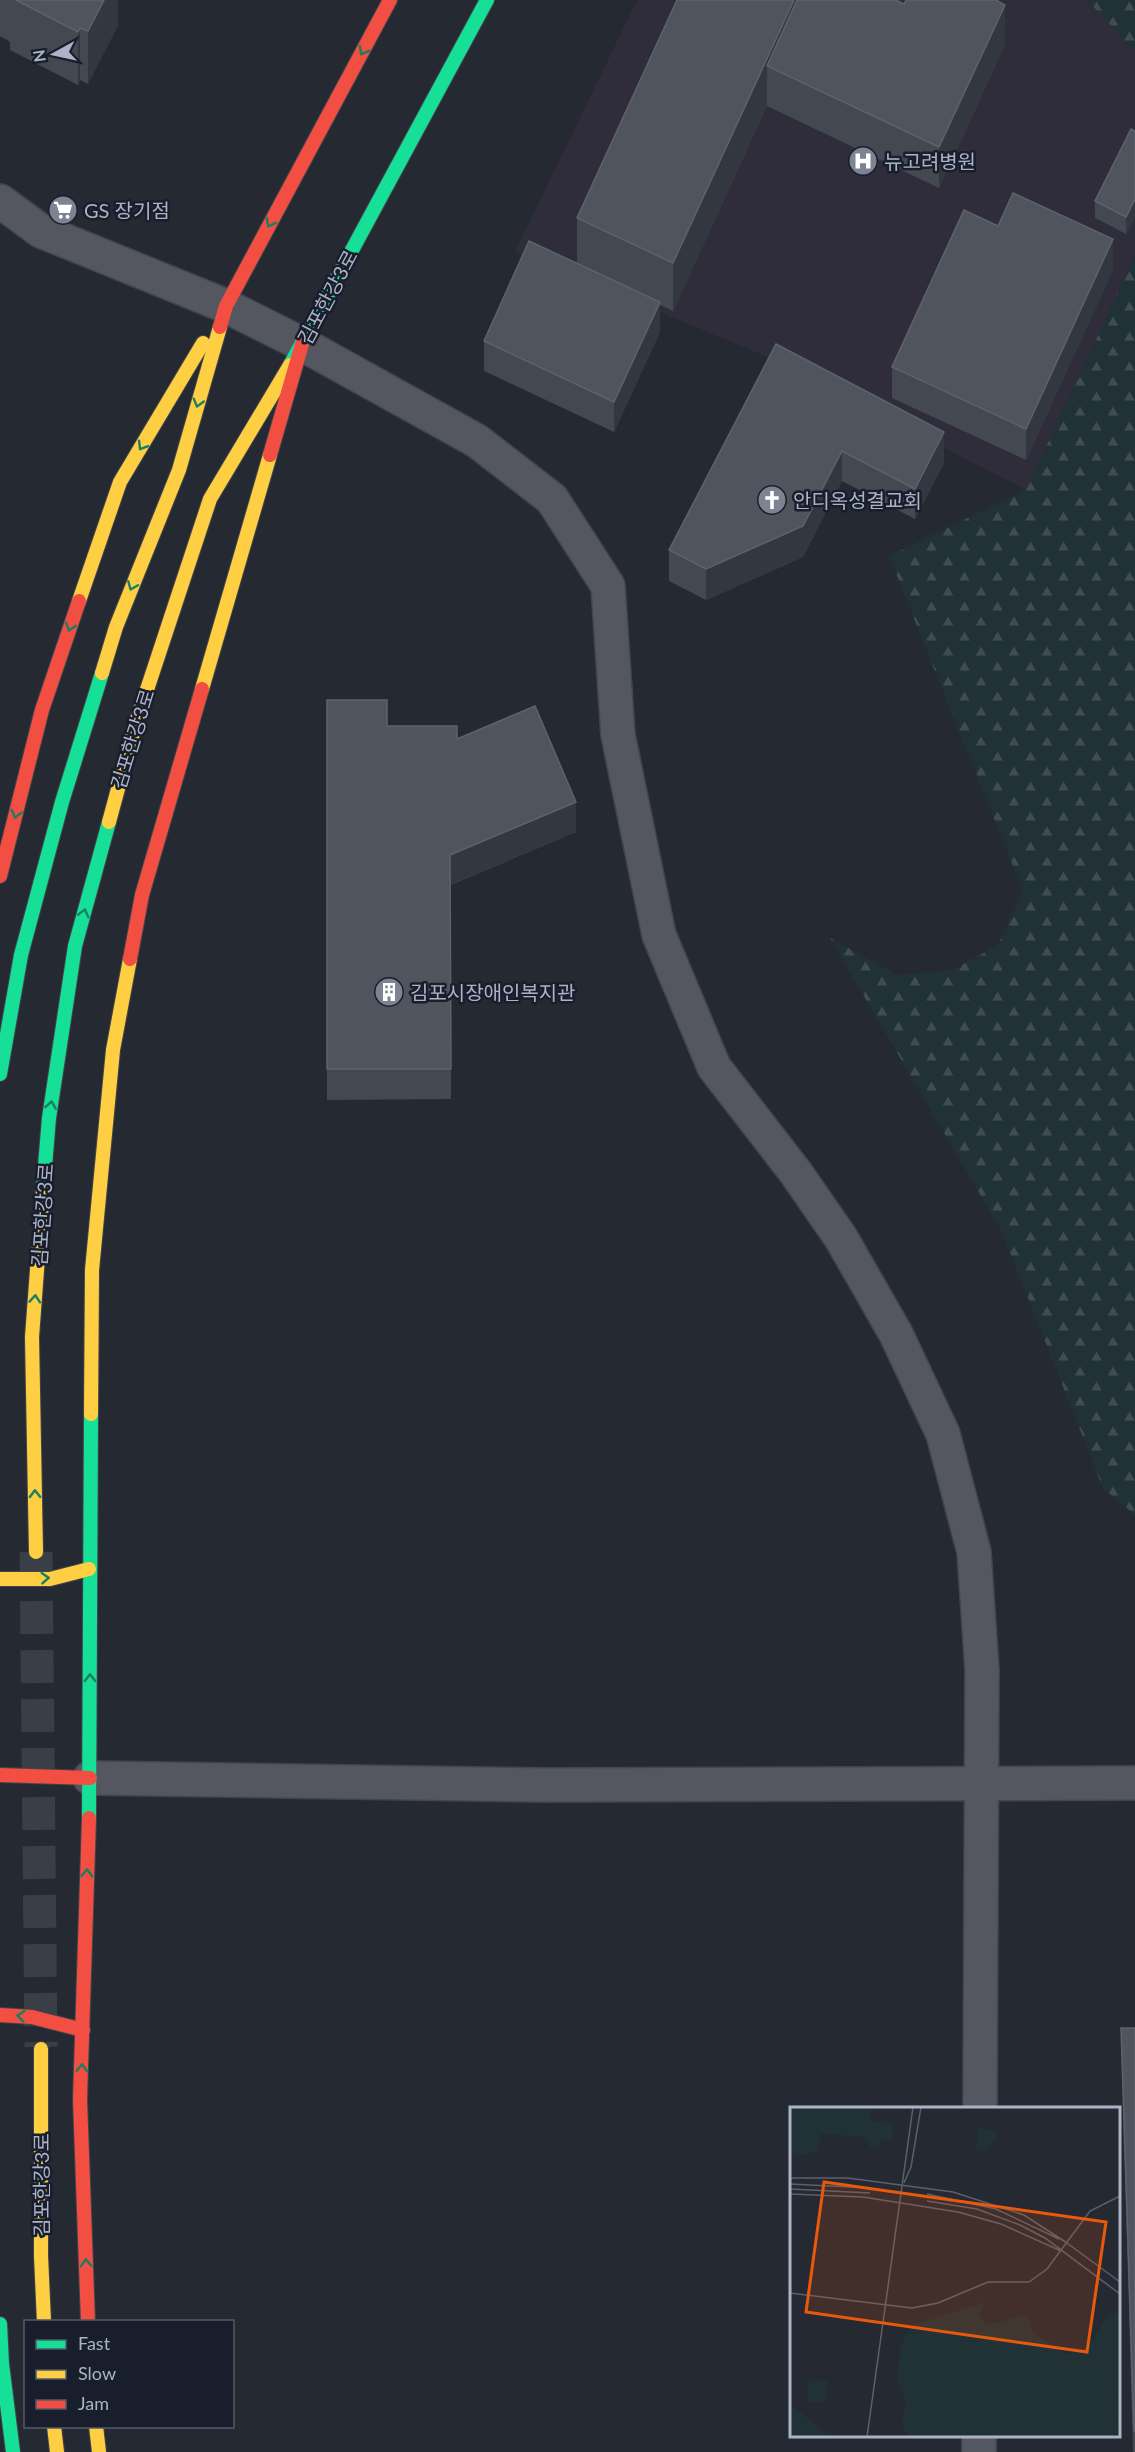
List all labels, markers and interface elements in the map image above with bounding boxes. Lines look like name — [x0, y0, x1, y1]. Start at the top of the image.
north arrow — [24, 24, 84, 84]
one-way arrow — [359, 45, 370, 56]
text: N — [28, 49, 49, 64]
hospital icon: 뉴고려병원 — [847, 145, 879, 177]
place label: 뉴고려병원 — [884, 149, 976, 173]
supermarket icon: GS 장기점 — [47, 194, 79, 226]
place label: GS 장기점 — [84, 198, 170, 222]
one-way arrow — [266, 217, 277, 227]
street label: 김포한강3로 — [292, 246, 362, 348]
one-way arrow — [193, 397, 205, 408]
one-way arrow — [137, 440, 149, 450]
church icon: 안디옥성결교회 — [756, 484, 788, 516]
place label: 안디옥성결교회 — [793, 488, 922, 512]
one-way arrow — [127, 580, 139, 591]
one-way arrow — [65, 621, 78, 632]
street label: 김포한강3로 — [105, 686, 159, 792]
one-way arrow — [10, 809, 23, 819]
one-way arrow — [76, 908, 89, 918]
building icon: 김포시장애인복지관 — [373, 976, 405, 1008]
place label: 김포시장애인복지관 — [410, 980, 576, 1004]
one-way arrow — [44, 1100, 56, 1109]
street label: 김포한강3로 — [26, 1162, 58, 1268]
one-way arrow — [28, 1294, 41, 1303]
one-way arrow — [29, 1489, 41, 1498]
one-way arrow — [41, 1572, 50, 1585]
one-way arrow — [84, 1674, 96, 1683]
one-way arrow — [81, 1869, 94, 1878]
one-way arrow — [17, 2010, 26, 2023]
one-way arrow — [75, 2064, 88, 2073]
inset map — [790, 2107, 1120, 2437]
street label: 김포한강3로 — [29, 2133, 53, 2237]
one-way arrow — [80, 2259, 93, 2268]
legend — [24, 2320, 234, 2428]
text: Fast — [78, 2332, 111, 2354]
text: Slow — [78, 2362, 116, 2384]
text: Jam — [78, 2392, 109, 2414]

